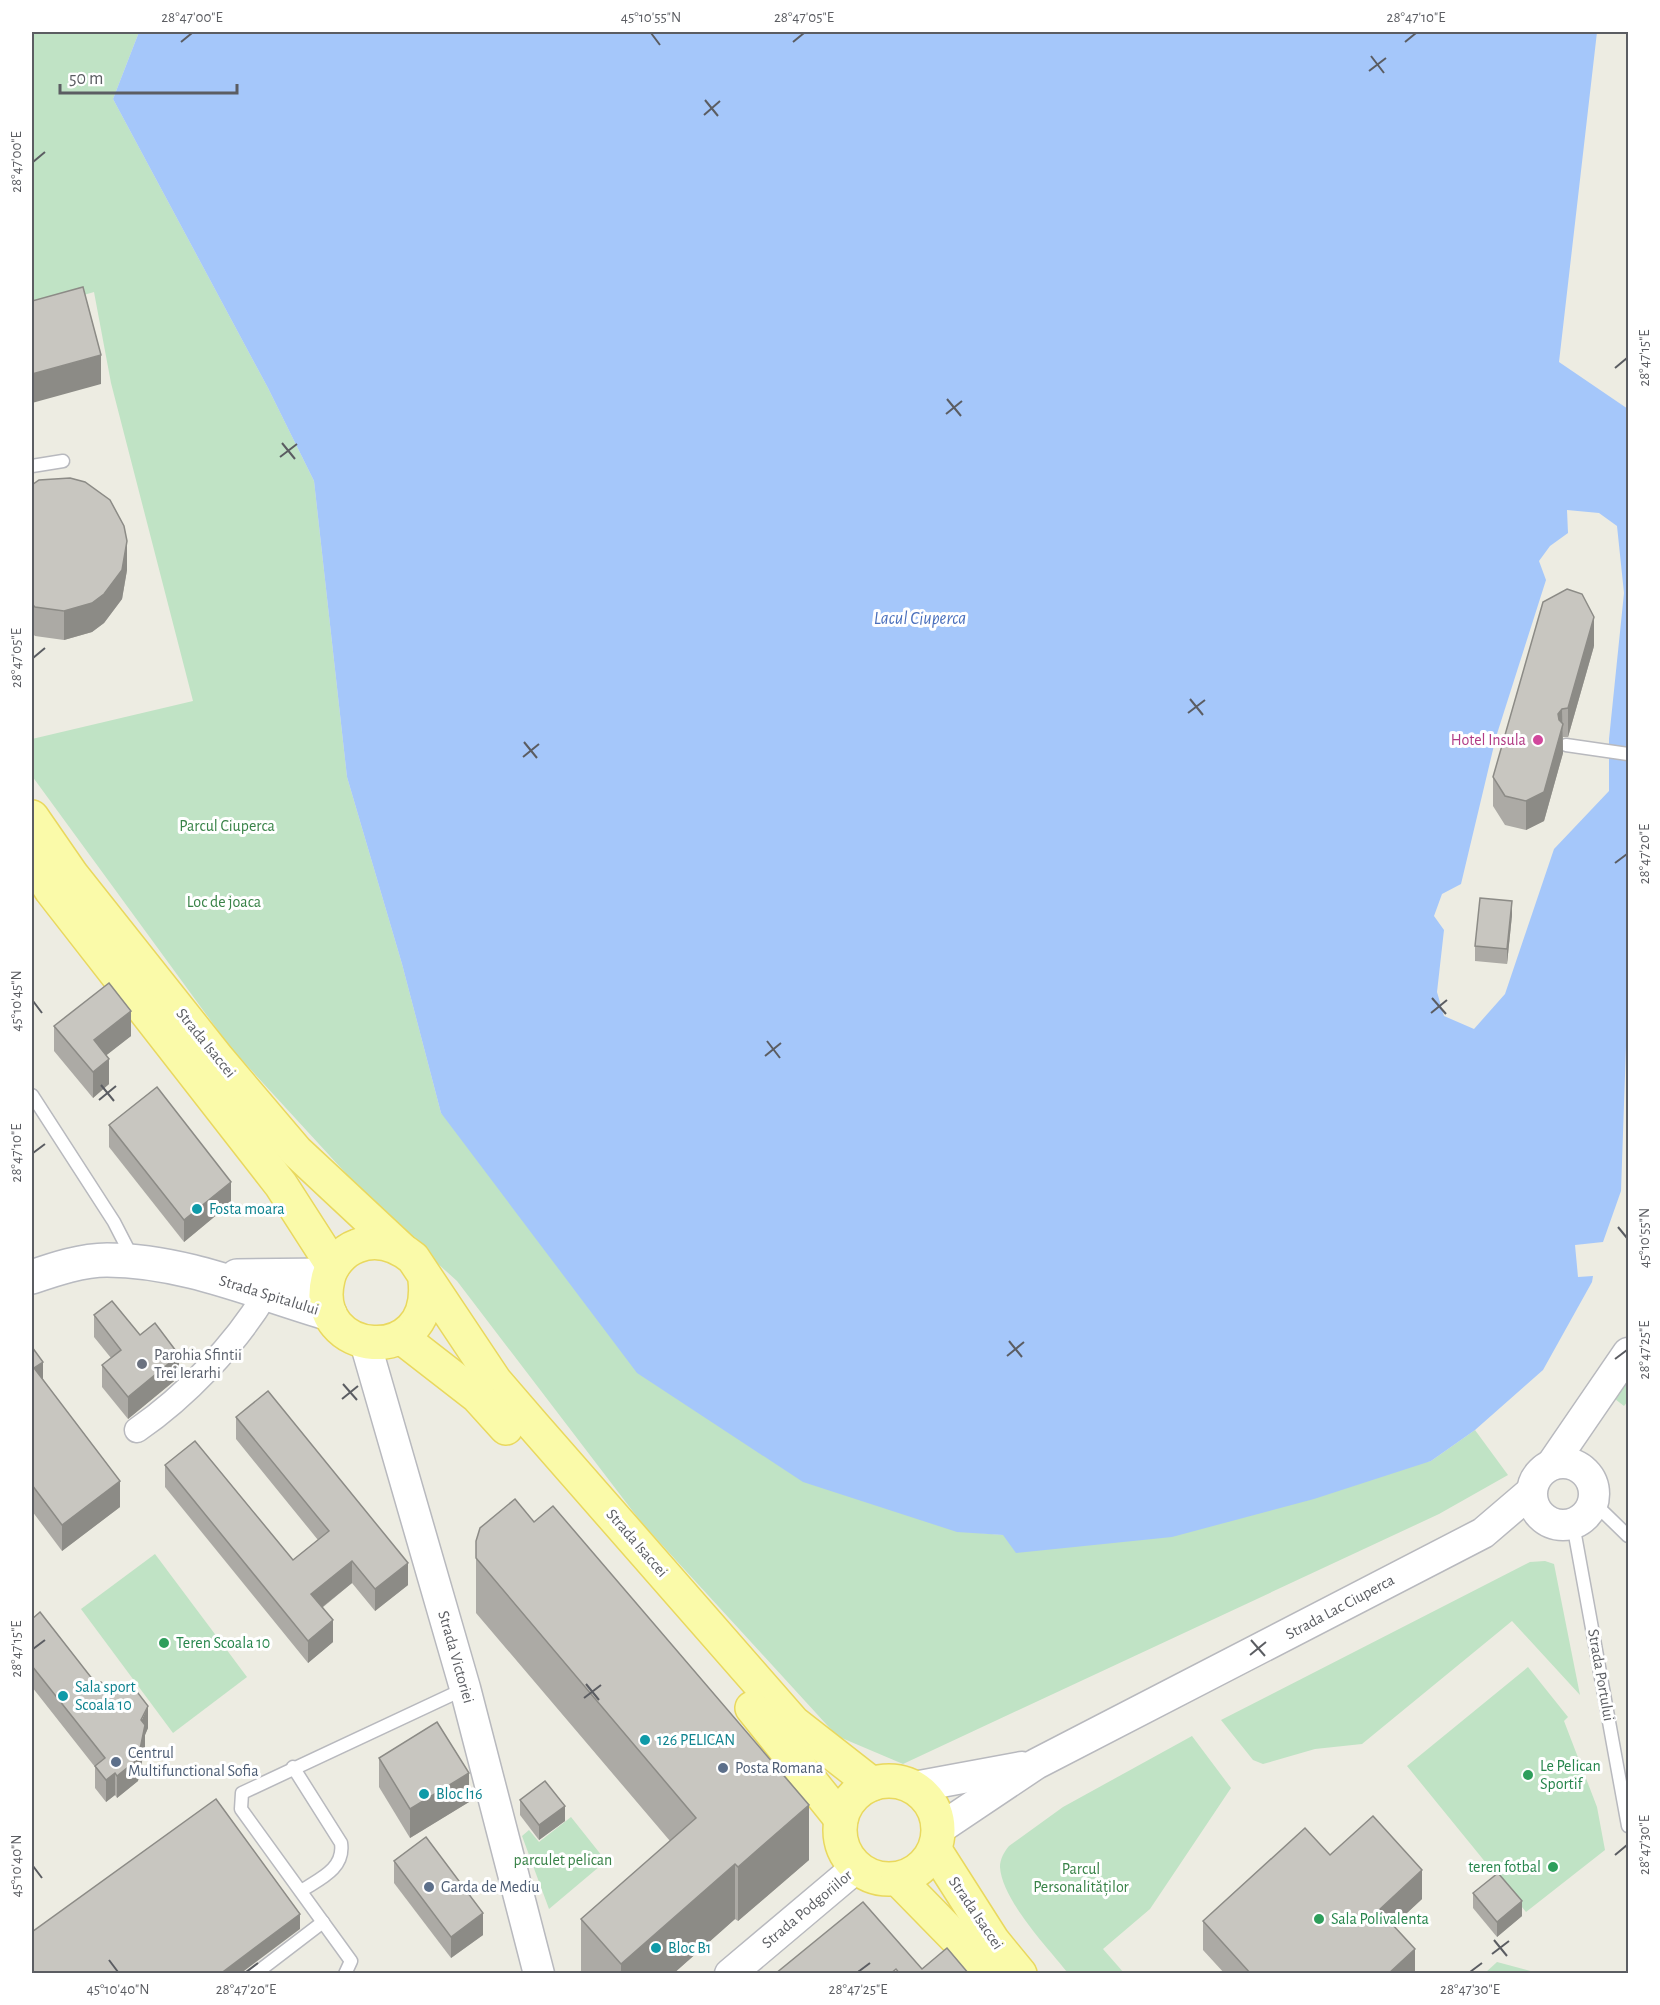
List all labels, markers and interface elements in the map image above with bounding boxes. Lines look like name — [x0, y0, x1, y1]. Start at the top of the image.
text: 28°47'00"E — [161, 10, 223, 25]
text: 45°10'55"N — [621, 10, 681, 25]
text: 28°47'05"E — [774, 10, 834, 25]
text: 28°47'10"E — [1387, 10, 1445, 25]
scale bar — [60, 57, 237, 95]
text: 50 m — [69, 70, 103, 88]
text: 28°47'00"E — [9, 131, 24, 193]
text: 28°47'15"E — [1637, 329, 1652, 387]
water label: Lacul Ciuperca — [874, 610, 966, 628]
text: 28°47'05"E — [9, 628, 24, 688]
place label: Hotel Insula — [1451, 732, 1526, 748]
marker: Hotel Insula — [1531, 733, 1545, 747]
park label: Parcul Ciuperca — [179, 818, 275, 834]
text: 28°47'20"E — [1637, 824, 1652, 884]
park label: Loc de joaca — [187, 894, 261, 911]
text: 45°10'45"N — [9, 970, 24, 1032]
street label: Strada Isaccei — [173, 1005, 239, 1081]
text: 28°47'10"E — [9, 1124, 24, 1182]
place label: Fosta moara — [209, 1201, 285, 1217]
marker: Fosta moara — [190, 1202, 204, 1216]
text: 45°10'55"N — [1637, 1208, 1652, 1268]
street label: Strada Spitalului — [217, 1272, 321, 1318]
text: 28°47'25"E — [1637, 1321, 1652, 1379]
place label: Parohia Sfintii Trei Ierarhi — [154, 1347, 242, 1381]
marker: Parohia Sfintii Trei Ierarhi — [135, 1357, 149, 1371]
street label: Strada Isaccei — [603, 1506, 671, 1580]
street label: Strada Lac Ciuperca — [1283, 1572, 1397, 1642]
street label: Strada Victoriei — [435, 1609, 477, 1705]
text: 28°47'15"E — [9, 1620, 24, 1678]
street label: Strada Portului — [1585, 1628, 1617, 1722]
place label: Teren Scoala 10 — [176, 1635, 270, 1651]
marker: Teren Scoala 10 — [157, 1636, 171, 1650]
place label: Sala sport Scoala 10 — [75, 1679, 136, 1713]
marker: Sala sport Scoala 10 — [56, 1689, 70, 1703]
place label: 126 PELICAN — [657, 1732, 735, 1748]
marker: 126 PELICAN — [638, 1733, 652, 1747]
place label: Centrul Multifunctional Sofia — [128, 1745, 259, 1779]
marker: Centrul Multifunctional Sofia — [109, 1755, 123, 1769]
place label: Le Pelican Sportif — [1540, 1758, 1601, 1792]
place label: Posta Romana — [735, 1760, 823, 1776]
marker: Posta Romana — [716, 1761, 730, 1775]
marker: Le Pelican Sportif — [1521, 1768, 1535, 1782]
place label: Bloc I16 — [436, 1786, 483, 1802]
marker: Bloc I16 — [417, 1787, 431, 1801]
text: 28°47'30"E — [1637, 1815, 1652, 1875]
text: 45°10'40"N — [9, 1834, 24, 1898]
park label: parculet pelican — [514, 1852, 612, 1868]
place label: teren fotbal — [1468, 1859, 1541, 1875]
marker: teren fotbal — [1546, 1860, 1560, 1874]
park label: Parcul Personalităților — [1033, 1861, 1130, 1897]
street label: Strada Podgoriilor — [759, 1866, 856, 1951]
street label: Strada Isaccei — [946, 1874, 1006, 1952]
place label: Garda de Mediu — [441, 1879, 539, 1895]
marker: Garda de Mediu — [422, 1880, 436, 1894]
place label: Sala Polivalenta — [1331, 1911, 1429, 1927]
marker: Sala Polivalenta — [1312, 1912, 1326, 1926]
place label: Bloc B1 — [668, 1940, 711, 1956]
marker: Bloc B1 — [649, 1941, 663, 1955]
text: 45°10'40"N — [86, 1982, 150, 1997]
text: 28°47'20"E — [216, 1982, 276, 1997]
text: 28°47'25"E — [829, 1982, 887, 1997]
text: 28°47'30"E — [1440, 1982, 1500, 1997]

